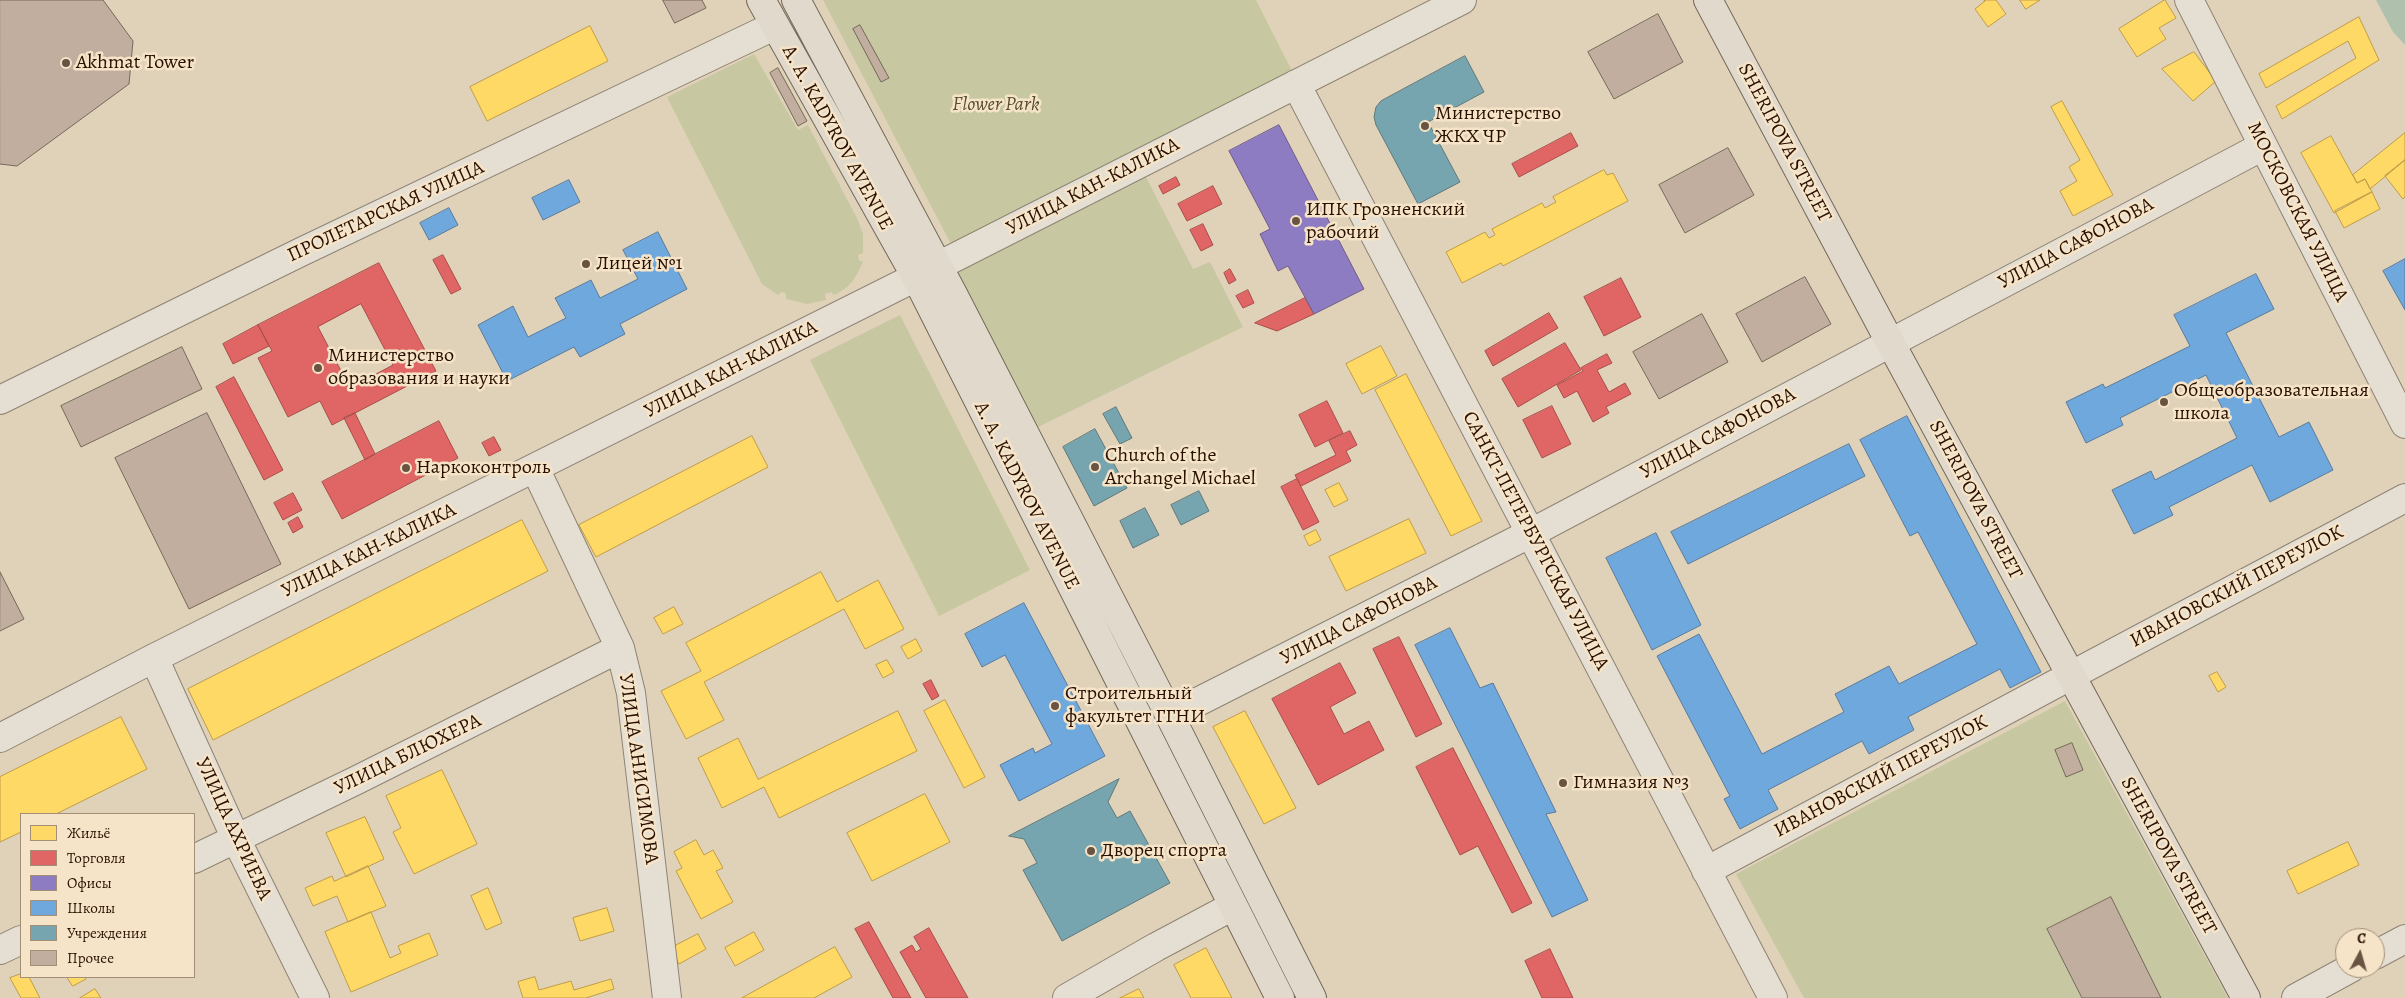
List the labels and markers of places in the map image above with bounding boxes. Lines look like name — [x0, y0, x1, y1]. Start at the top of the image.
place label: Akhmat Tower — [76, 51, 194, 75]
marker: Akhmat Tower — [60, 57, 72, 69]
place label: Министерство ЖКХ ЧР — [1435, 102, 1561, 149]
marker: Министерство ЖКХ ЧР — [1419, 120, 1431, 132]
place label: ИПК Грозненский рабочий — [1306, 198, 1465, 245]
marker: ИПК Грозненский рабочий — [1290, 215, 1302, 227]
place label: Лицей №1 — [596, 252, 682, 276]
marker: Лицей №1 — [580, 258, 592, 270]
place label: Министерство образования и науки — [328, 344, 510, 391]
marker: Министерство образования и науки — [312, 362, 324, 374]
place label: Общеобразовательная школа — [2174, 379, 2369, 426]
marker: Общеобразовательная школа — [2158, 396, 2170, 408]
place label: Church of the Archangel Michael — [1105, 444, 1256, 491]
place label: Наркоконтроль — [416, 456, 550, 480]
marker: Church of the Archangel Michael — [1089, 461, 1101, 473]
marker: Наркоконтроль — [400, 462, 412, 474]
place label: Строительный факультет ГГНИ — [1065, 682, 1205, 729]
marker: Строительный факультет ГГНИ — [1049, 700, 1061, 712]
place label: Гимназия №3 — [1573, 771, 1689, 795]
marker: Гимназия №3 — [1557, 777, 1569, 789]
place label: Дворец спорта — [1101, 839, 1227, 863]
marker: Дворец спорта — [1085, 845, 1097, 857]

